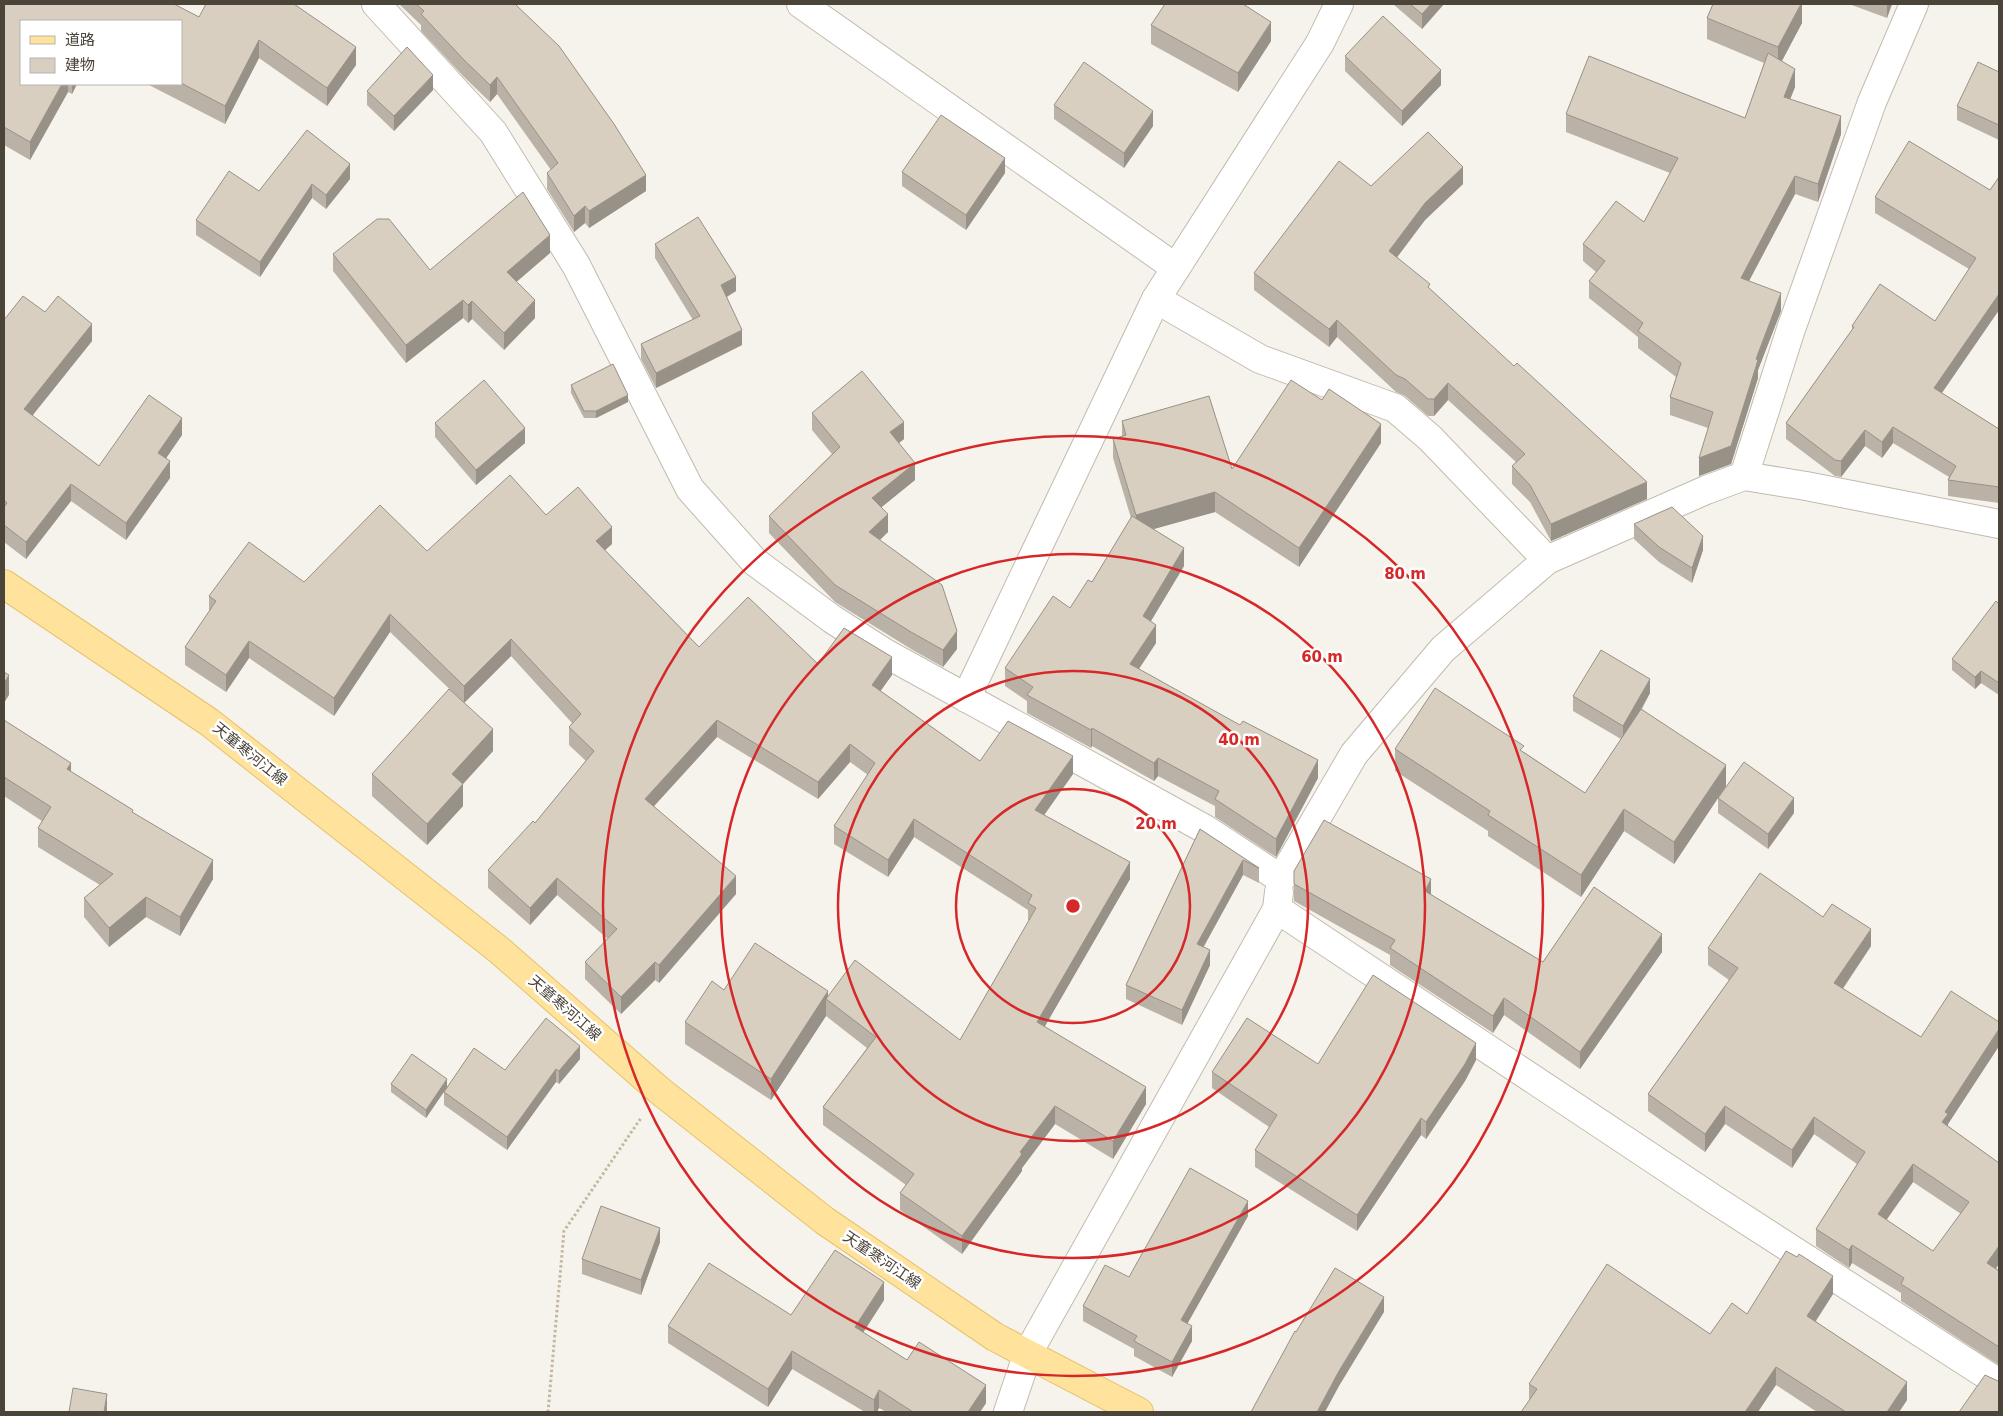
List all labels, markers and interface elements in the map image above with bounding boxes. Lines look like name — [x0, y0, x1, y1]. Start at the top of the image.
legend — [20, 20, 182, 85]
text: 道路 — [65, 31, 95, 49]
text: 建物 — [65, 56, 95, 74]
text: 80 m — [1384, 565, 1426, 583]
text: 60 m — [1301, 648, 1343, 666]
street label: 天童寒河江線 — [209, 719, 291, 789]
text: 40 m — [1218, 731, 1260, 749]
text: 20 m — [1135, 815, 1177, 833]
centre of rings — [1064, 897, 1082, 915]
street label: 天童寒河江線 — [525, 972, 605, 1044]
street label: 天童寒河江線 — [840, 1227, 924, 1293]

